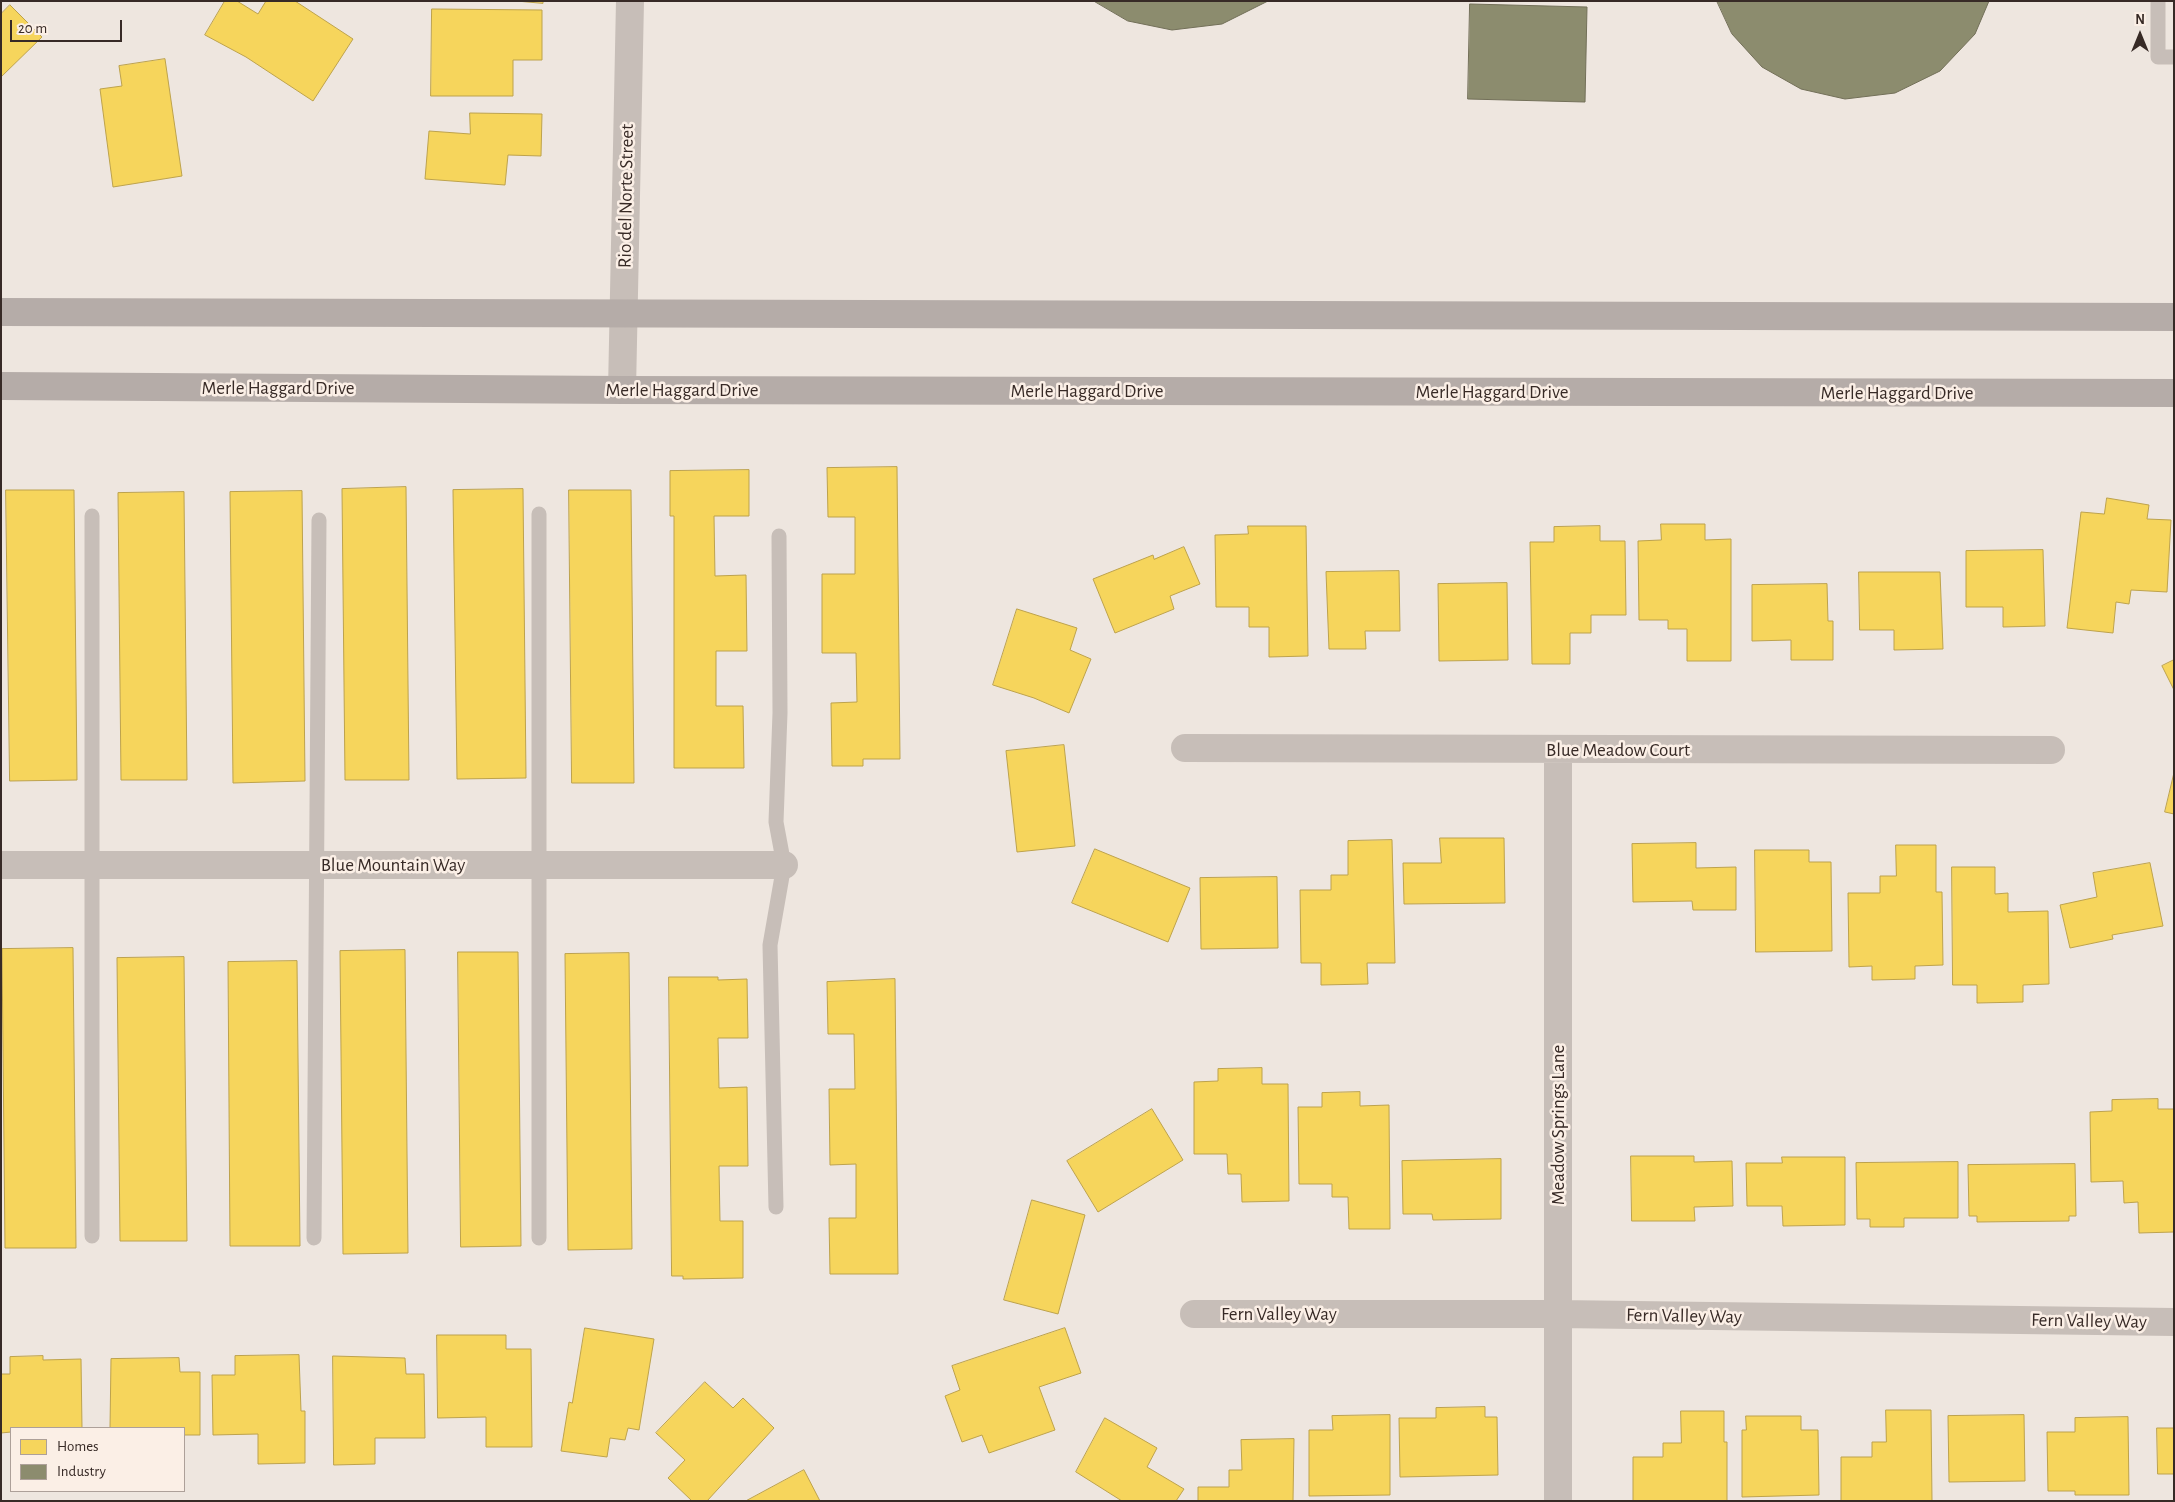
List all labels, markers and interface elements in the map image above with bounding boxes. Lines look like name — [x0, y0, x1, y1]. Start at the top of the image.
scale bar — [12, 10, 125, 42]
north arrow — [2115, 10, 2165, 60]
text: N — [2135, 13, 2145, 27]
text: 20 m — [18, 21, 47, 36]
street label: Rio del Norte Street — [613, 124, 639, 268]
street label: Merle Haggard Drive — [202, 377, 354, 399]
street label: Merle Haggard Drive — [606, 379, 758, 401]
street label: Merle Haggard Drive — [1011, 380, 1163, 402]
street label: Merle Haggard Drive — [1416, 381, 1568, 403]
street label: Merle Haggard Drive — [1821, 382, 1973, 404]
street label: Blue Meadow Court — [1546, 739, 1690, 761]
street label: Blue Mountain Way — [321, 854, 465, 876]
street label: Meadow Springs Lane — [1547, 1045, 1569, 1205]
street label: Fern Valley Way — [1221, 1303, 1337, 1325]
street label: Fern Valley Way — [1626, 1304, 1742, 1328]
street label: Fern Valley Way — [2031, 1309, 2147, 1333]
legend — [10, 1427, 185, 1492]
text: Homes — [57, 1439, 99, 1454]
text: Industry — [57, 1464, 106, 1479]

